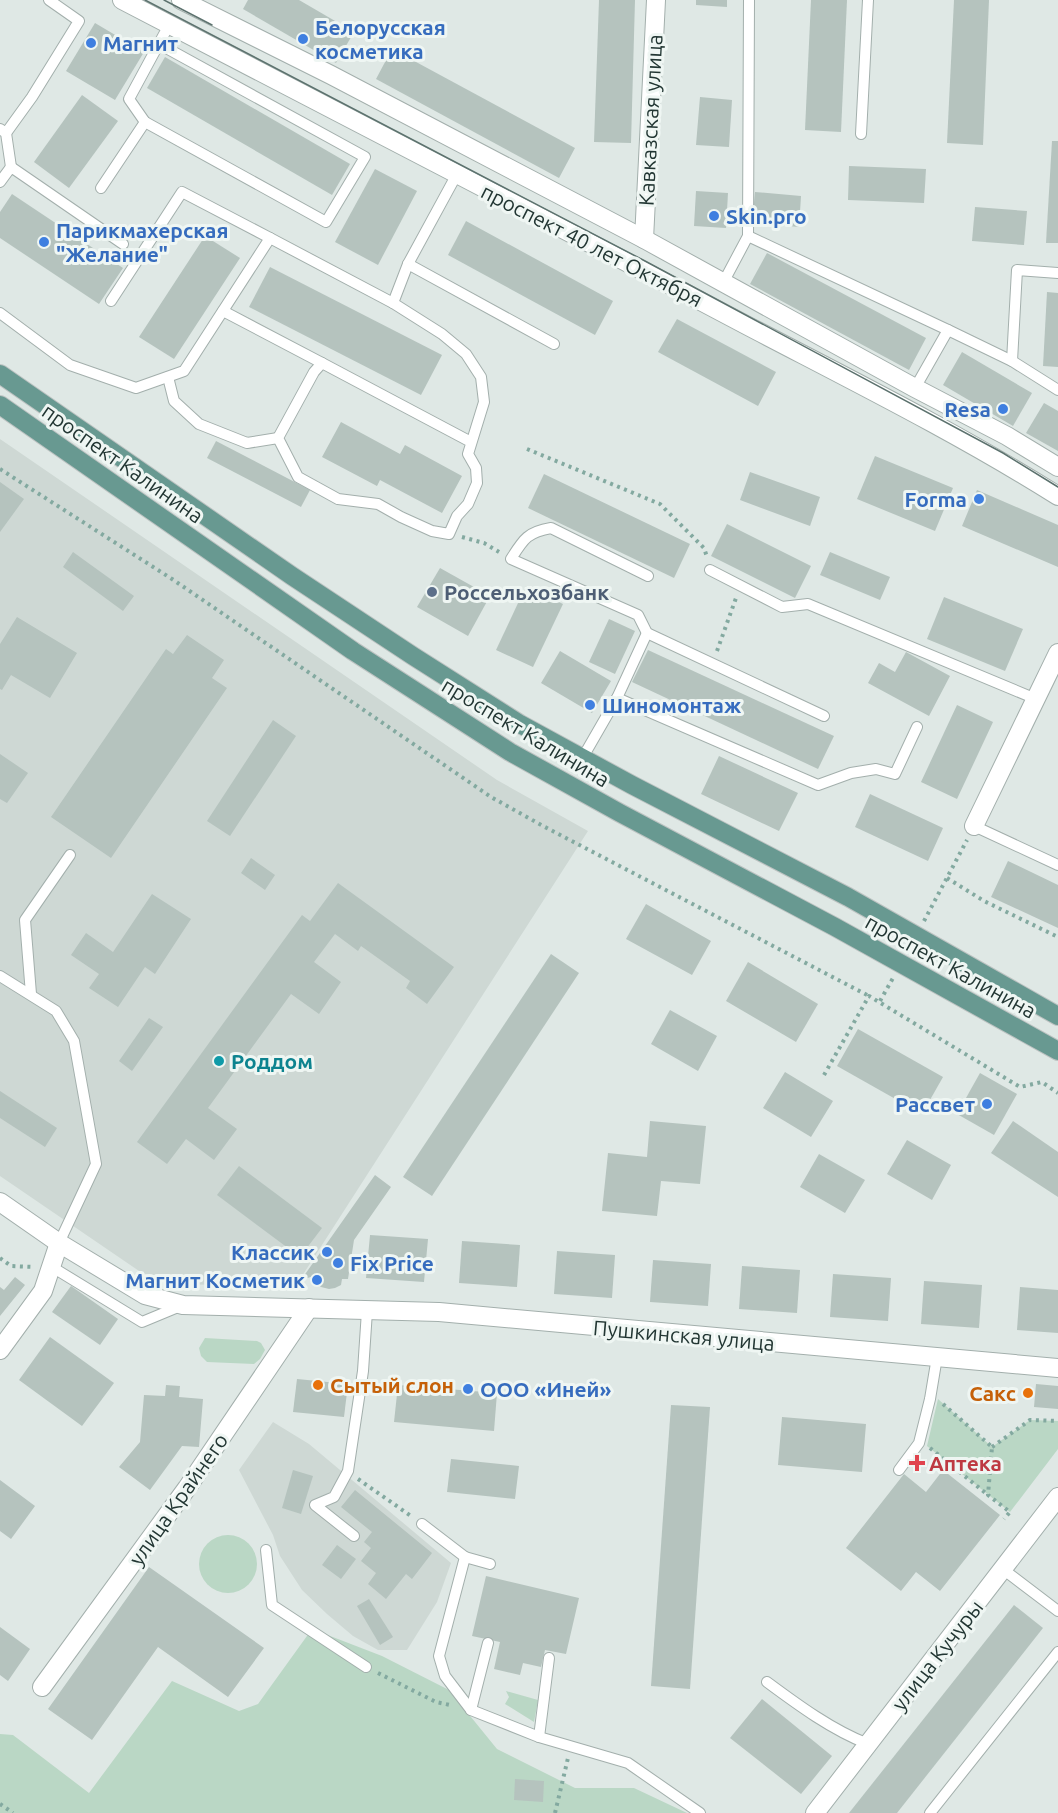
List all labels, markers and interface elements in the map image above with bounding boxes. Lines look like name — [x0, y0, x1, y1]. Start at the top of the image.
place label: Белорусская косметика — [315, 15, 446, 63]
place label: Магнит — [103, 31, 179, 55]
marker: Белорусская косметика — [296, 32, 310, 46]
street label: Кавказская улица — [634, 34, 666, 206]
marker: Магнит — [84, 36, 98, 50]
street label: проспект 40 лет Октября — [477, 179, 707, 311]
place label: Skin.pro — [726, 204, 807, 228]
marker: Skin.pro — [707, 209, 721, 223]
place label: Парикмахерская "Желание" — [56, 218, 228, 266]
marker: Парикмахерская "Желание" — [37, 235, 51, 249]
place label: Resa — [944, 397, 991, 421]
street label: проспект Калинина — [38, 398, 208, 528]
marker: Resa — [996, 402, 1010, 416]
place label: Forma — [905, 487, 967, 511]
marker: Forma — [972, 492, 986, 506]
place label: Россельхозбанк — [444, 580, 609, 604]
marker: Россельхозбанк — [425, 585, 439, 599]
street label: проспект Калинина — [438, 673, 614, 791]
place label: Шиномонтаж — [602, 693, 742, 717]
marker: Шиномонтаж — [583, 698, 597, 712]
street label: проспект Калинина — [862, 909, 1040, 1023]
place label: Роддом — [231, 1049, 313, 1073]
marker: Роддом — [212, 1054, 226, 1068]
place label: Рассвет — [895, 1092, 975, 1116]
marker: Рассвет — [980, 1097, 994, 1111]
place label: Классик — [231, 1240, 315, 1264]
marker: Классик — [320, 1245, 334, 1259]
place label: Fix Price — [350, 1251, 434, 1275]
marker: Fix Price — [331, 1256, 345, 1270]
place label: Магнит Косметик — [125, 1268, 305, 1292]
marker: Магнит Косметик — [310, 1273, 324, 1287]
street label: Пушкинская улица — [592, 1315, 776, 1355]
place label: Сытый слон — [330, 1373, 454, 1397]
place label: ООО «Иней» — [480, 1377, 611, 1401]
marker: Сытый слон — [311, 1378, 325, 1392]
place label: Сакс — [969, 1381, 1016, 1405]
marker: ООО «Иней» — [461, 1382, 475, 1396]
marker: Сакс — [1021, 1386, 1035, 1400]
street label: улица Крайнего — [124, 1429, 232, 1569]
place label: Аптека — [929, 1451, 1002, 1475]
marker: Аптека — [910, 1456, 924, 1470]
street label: улица Кучуры — [886, 1595, 988, 1715]

